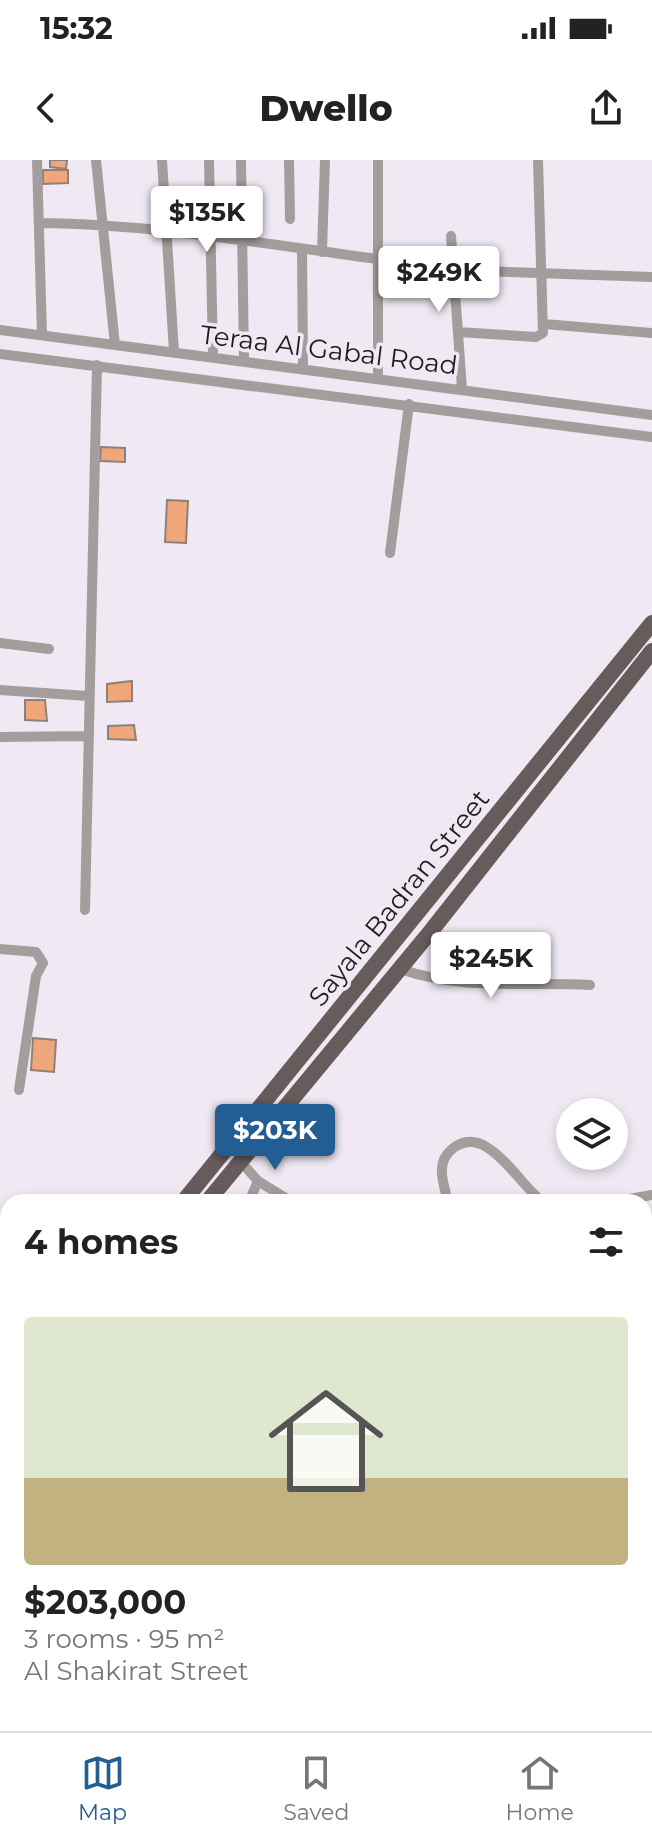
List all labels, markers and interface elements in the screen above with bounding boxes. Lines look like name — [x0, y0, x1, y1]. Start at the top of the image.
text: 15:32 — [40, 10, 113, 47]
icon: back — [24, 86, 68, 130]
text: Dwello — [259, 86, 393, 130]
icon: share — [584, 86, 628, 130]
pin: $135K — [151, 186, 263, 254]
text: $135K — [169, 196, 245, 228]
pin: $249K — [383, 246, 495, 314]
text: $249K — [396, 256, 482, 288]
street label: Teraa Al Gabal Road — [199, 318, 459, 382]
street label: Sayala Badran Street — [302, 783, 496, 1013]
pin: $245K — [435, 932, 547, 1000]
text: $245K — [449, 942, 533, 974]
map controls — [556, 1098, 628, 1170]
button: layers — [556, 1098, 628, 1170]
pin: $203K — [219, 1104, 331, 1172]
text: $203K — [233, 1114, 317, 1146]
icon: filters — [584, 1220, 628, 1264]
text: 4 homes — [24, 1221, 178, 1263]
icon: home — [254, 1369, 398, 1513]
text: $203,000 — [24, 1581, 186, 1623]
text: 3 rooms · 95 m² — [24, 1623, 225, 1655]
text: Al Shakirat Street — [24, 1655, 249, 1687]
tab: Map — [78, 1751, 127, 1826]
tab: Saved — [283, 1751, 349, 1826]
tab: Home — [506, 1751, 574, 1826]

